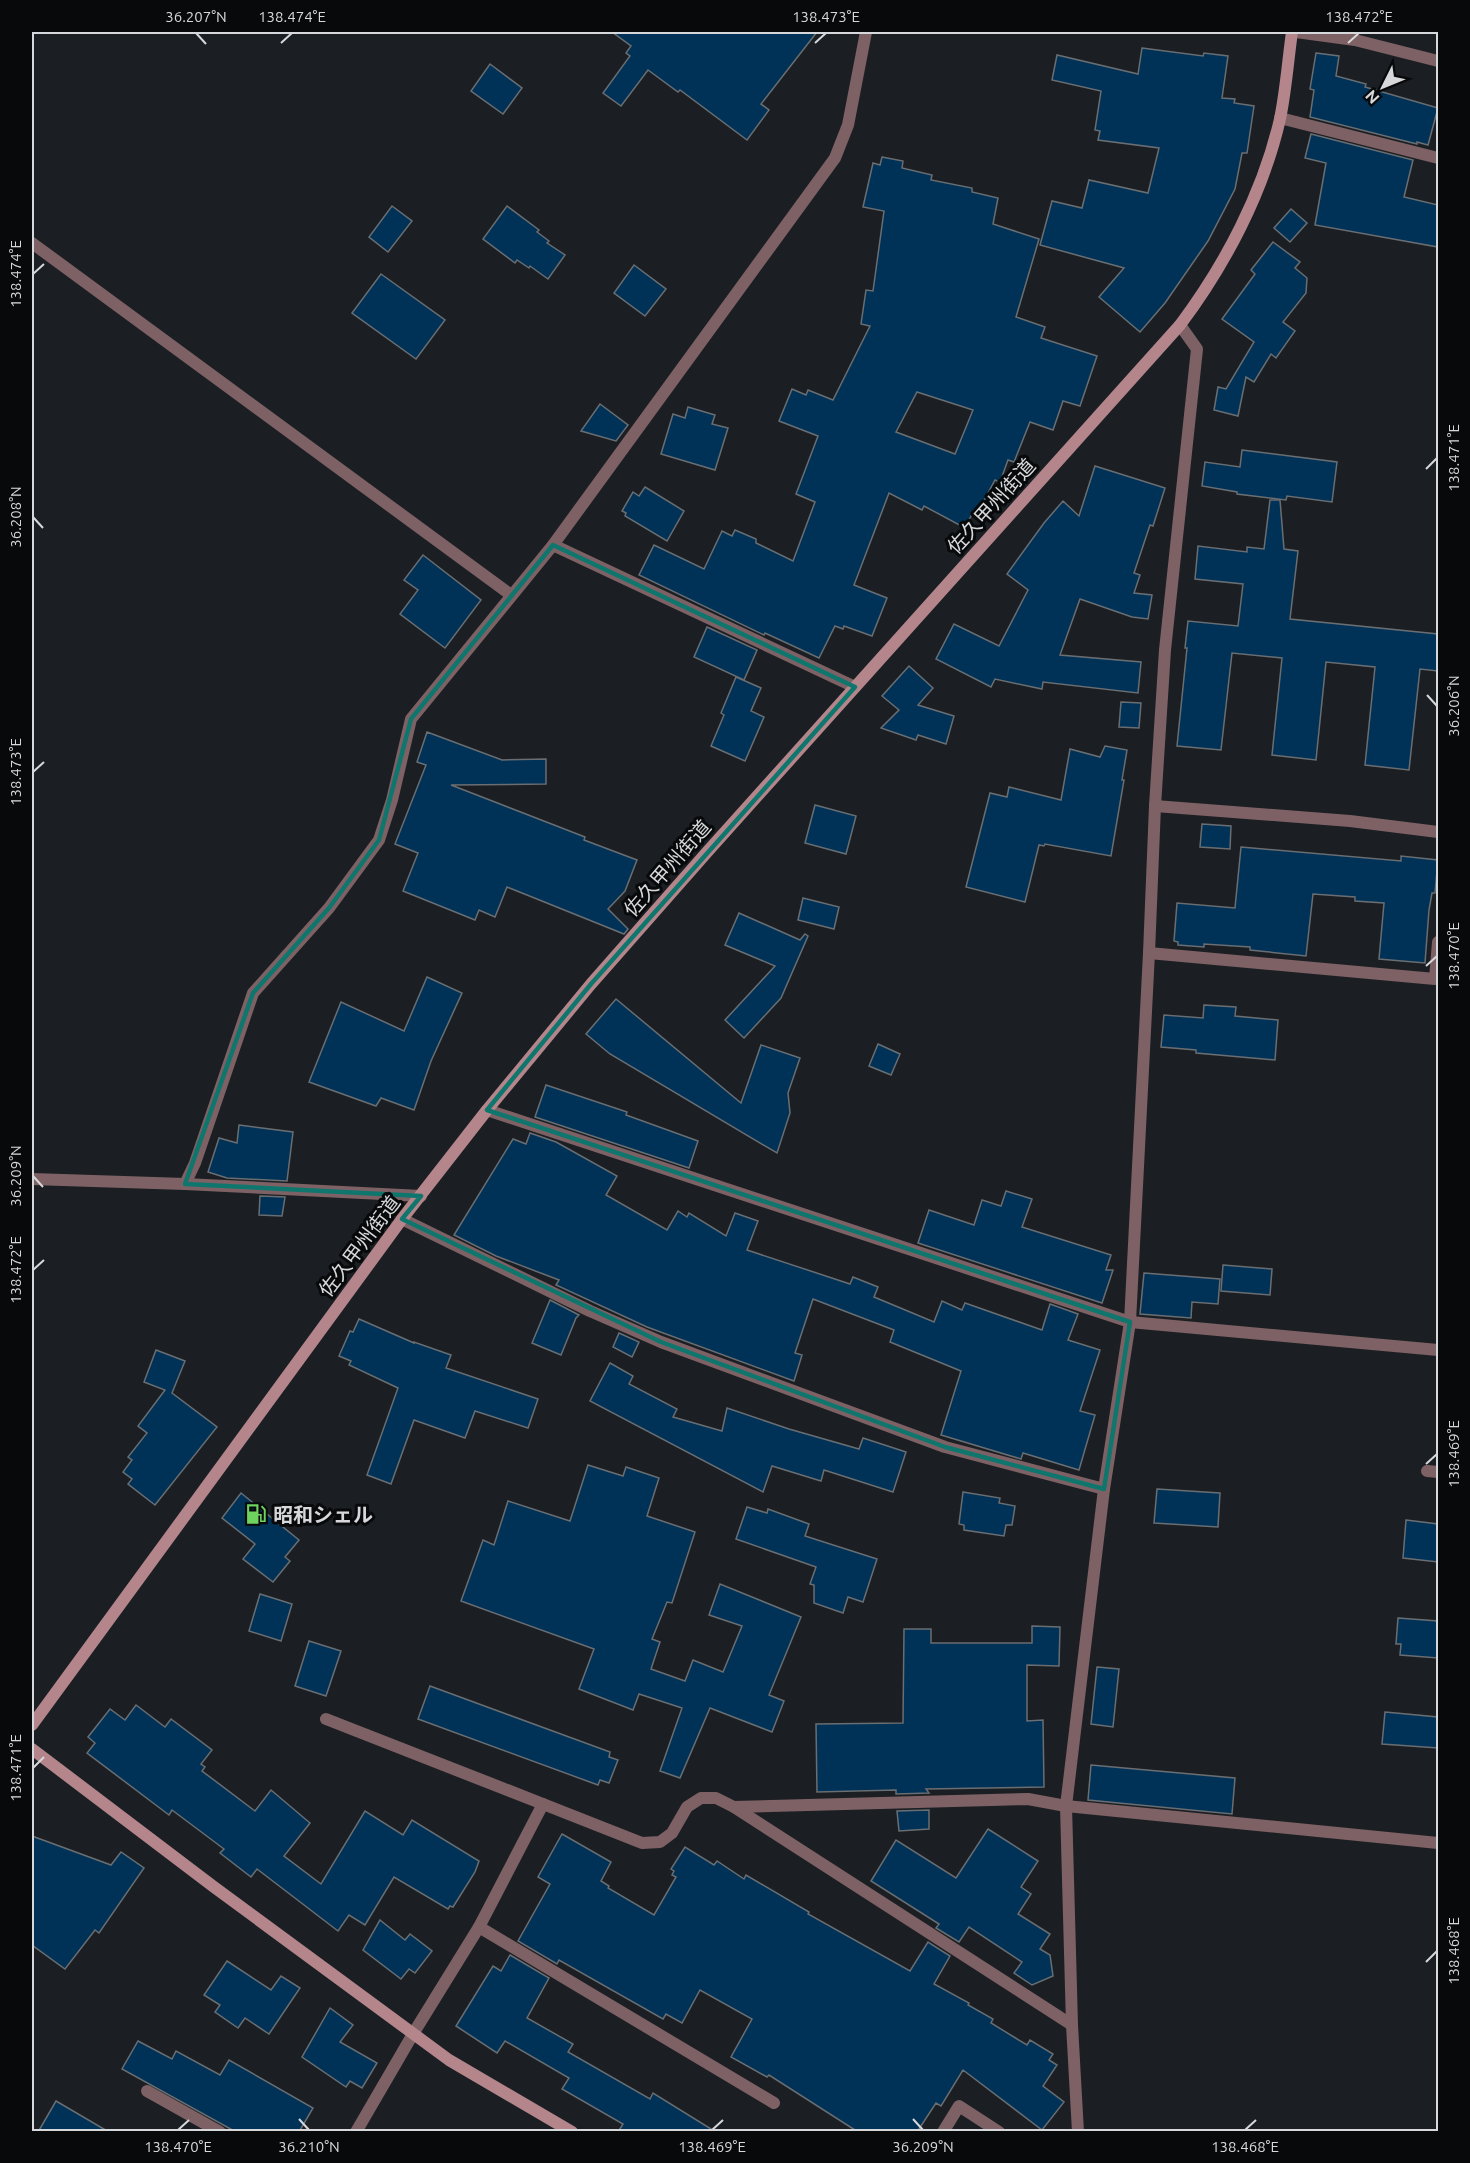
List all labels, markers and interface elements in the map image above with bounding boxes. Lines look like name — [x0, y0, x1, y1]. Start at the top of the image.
text: 36.207°N — [165, 8, 227, 25]
text: 138.474°E — [258, 8, 326, 25]
text: 138.473°E — [792, 8, 860, 25]
text: 138.472°E — [1325, 8, 1393, 25]
north arrow — [1353, 57, 1413, 117]
text: N — [1361, 87, 1383, 108]
text: 138.474°E — [7, 240, 24, 308]
text: 138.471°E — [1445, 424, 1462, 492]
street label: 佐久甲州街道 — [942, 454, 1040, 558]
text: 36.208°N — [7, 486, 24, 548]
text: 36.206°N — [1445, 675, 1462, 737]
text: 138.473°E — [7, 738, 24, 806]
street label: 佐久甲州街道 — [619, 815, 715, 921]
text: 138.470°E — [1445, 922, 1462, 990]
text: 36.209°N — [7, 1145, 24, 1207]
street label: 佐久甲州街道 — [314, 1191, 404, 1301]
text: 138.472°E — [7, 1236, 24, 1304]
text: 138.469°E — [1445, 1420, 1462, 1488]
fuel station icon: 昭和シェル — [244, 1502, 268, 1526]
place label: 昭和シェル — [273, 1503, 373, 1526]
text: 138.471°E — [7, 1734, 24, 1802]
text: 138.468°E — [1445, 1917, 1462, 1985]
text: 138.470°E — [144, 2138, 212, 2155]
text: 36.210°N — [278, 2138, 340, 2155]
text: 138.469°E — [678, 2138, 746, 2155]
text: 36.209°N — [892, 2138, 954, 2155]
text: 138.468°E — [1211, 2138, 1279, 2155]

